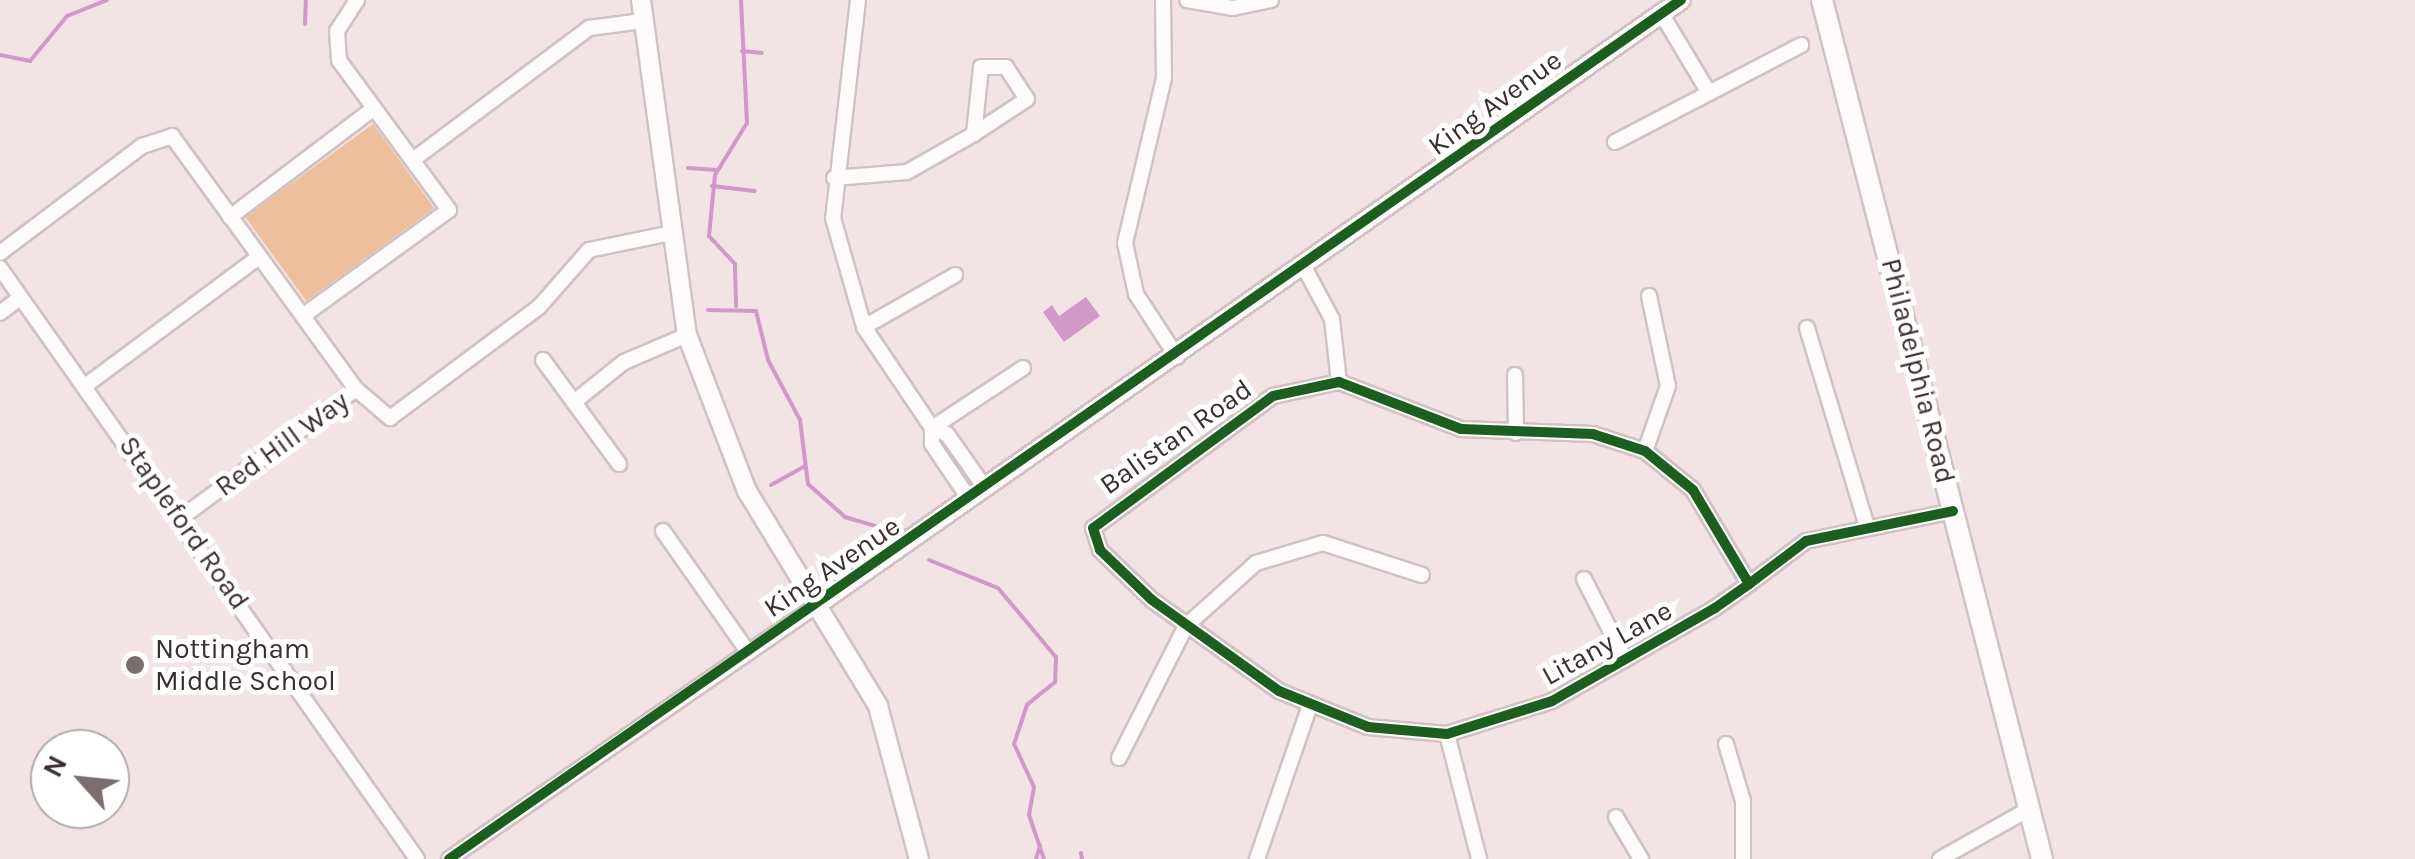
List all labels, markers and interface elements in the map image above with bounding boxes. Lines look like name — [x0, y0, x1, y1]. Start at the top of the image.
street label: King Avenue — [1422, 43, 1568, 163]
street label: Philadelphia Road — [1874, 255, 1962, 487]
street label: Balistan Road — [1094, 372, 1258, 502]
street label: Red Hill Way — [209, 384, 355, 504]
street label: Stapleford Road — [112, 430, 256, 616]
street label: King Avenue — [758, 509, 906, 625]
street label: Litany Lane — [1536, 593, 1678, 693]
place label: Nottingham Middle School — [155, 632, 336, 698]
marker: Nottingham Middle School — [124, 654, 146, 676]
north arrow — [30, 729, 130, 829]
text: N — [35, 750, 74, 783]

